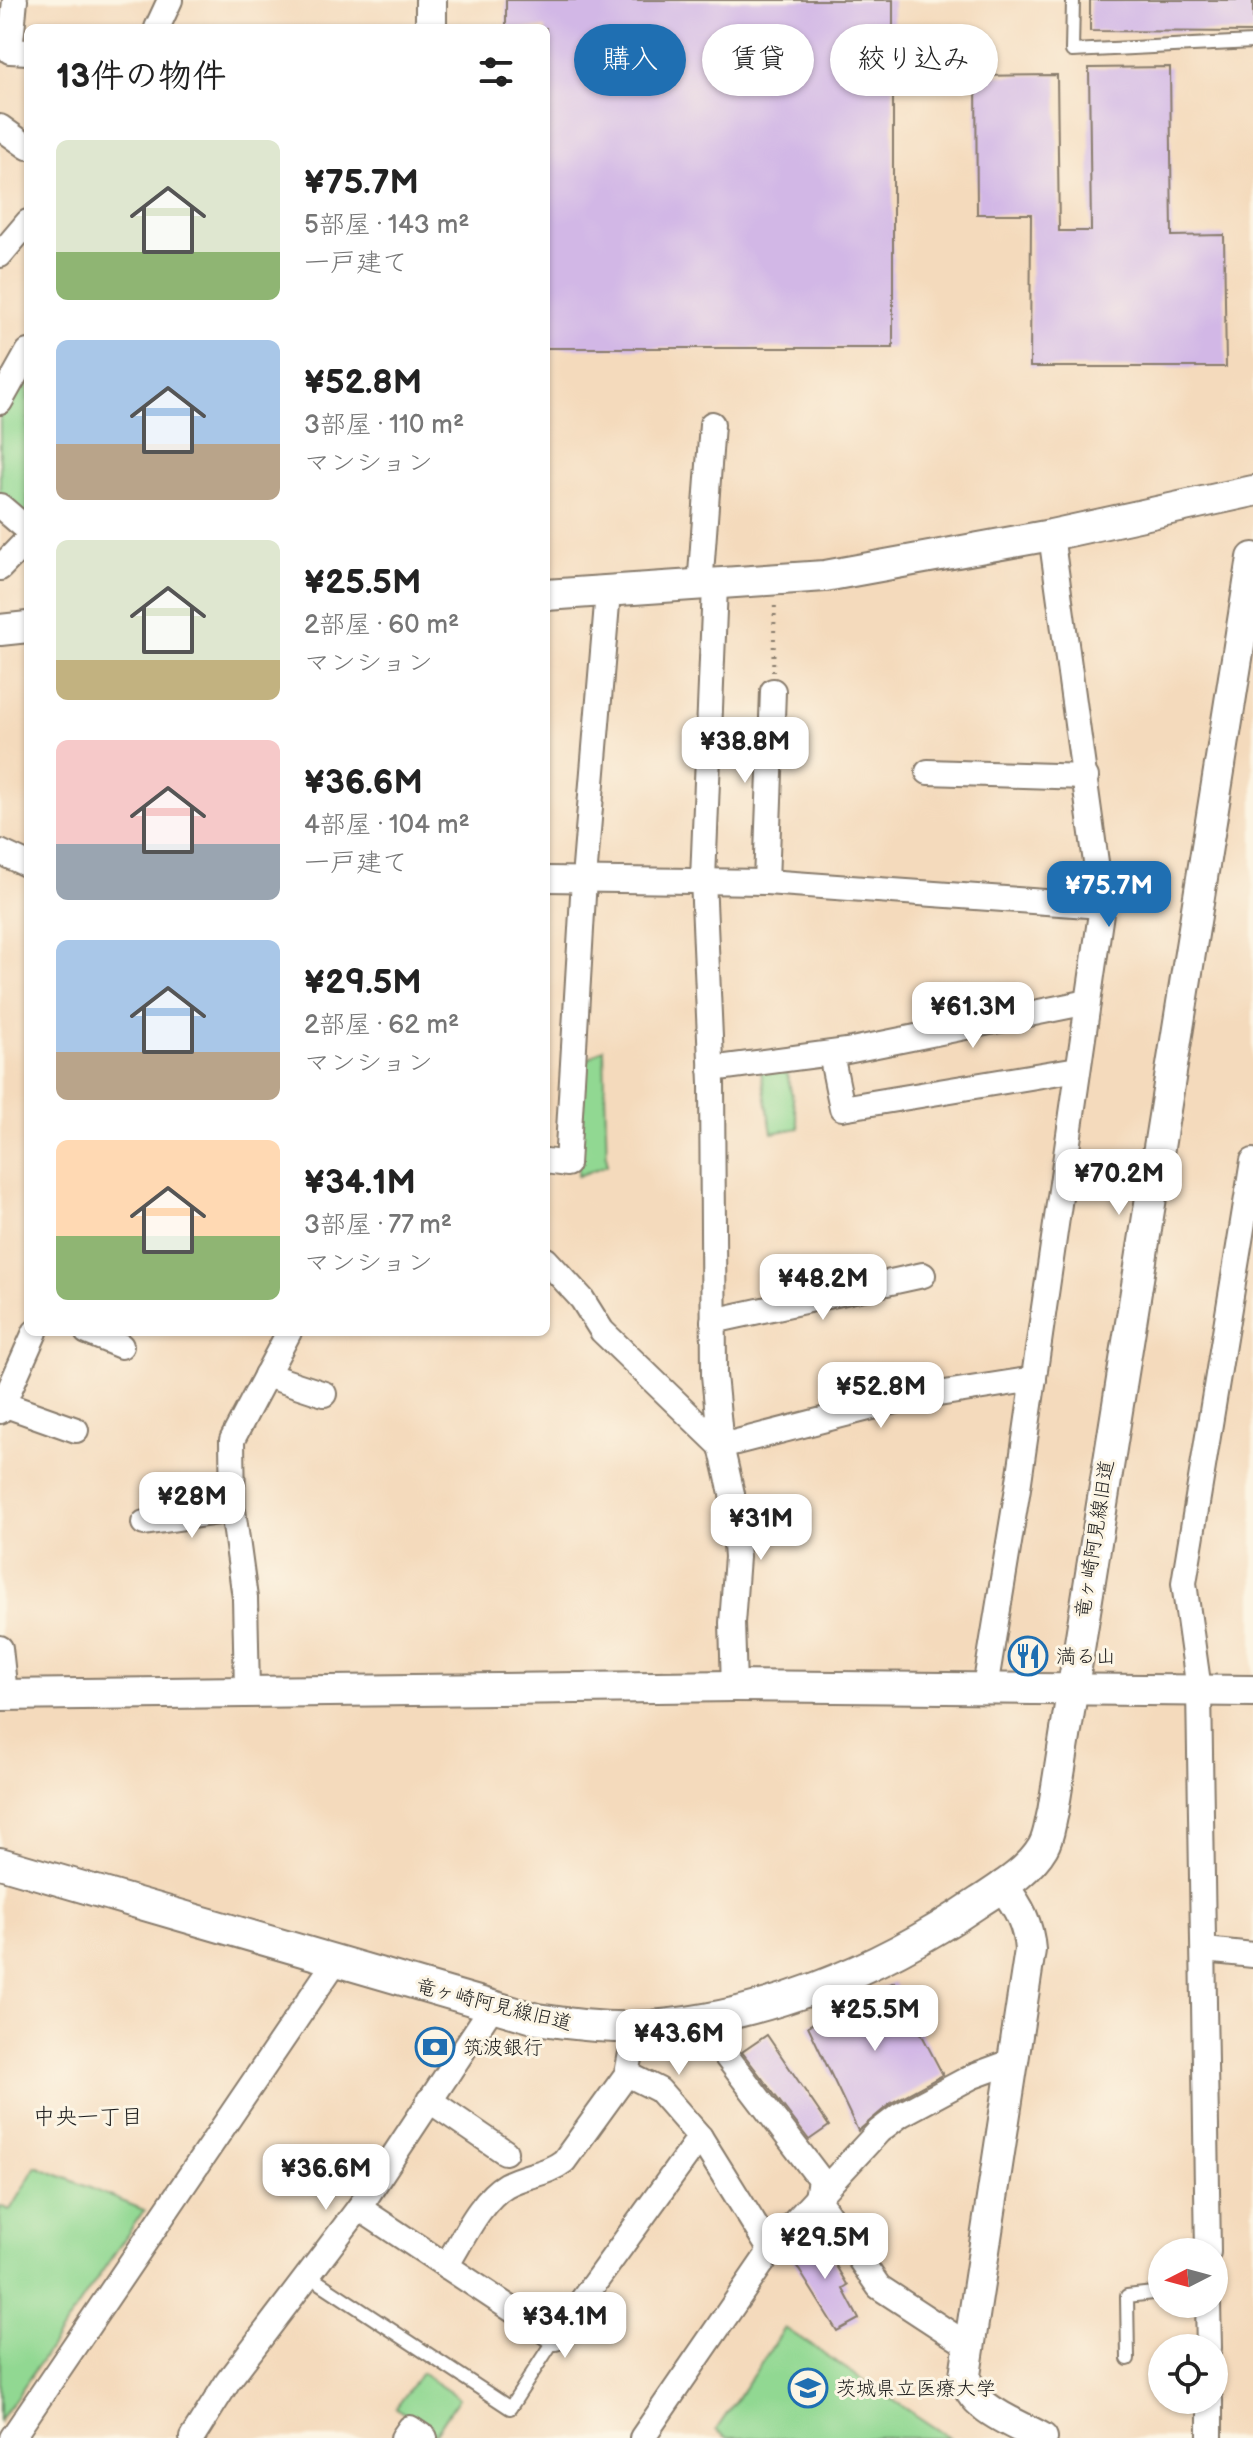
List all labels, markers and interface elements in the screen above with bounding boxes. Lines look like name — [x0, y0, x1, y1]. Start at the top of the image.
chip: 購入 — [574, 24, 686, 96]
chip: 賃貸 — [702, 24, 814, 96]
chip: 絞り込み — [830, 24, 998, 96]
icon: filters — [474, 50, 518, 94]
text: 13件の物件 — [56, 56, 226, 97]
text: ¥75.7M — [304, 162, 419, 203]
icon: home — [120, 172, 216, 268]
text: 5部屋 · 143 m² — [304, 210, 470, 241]
text: 一戸建て — [304, 248, 408, 279]
text: ¥52.8M — [304, 362, 422, 403]
icon: home — [120, 372, 216, 468]
text: 3部屋 · 110 m² — [304, 410, 464, 441]
text: マンション — [304, 448, 433, 479]
text: ¥25.5M — [304, 562, 421, 603]
icon: home — [120, 572, 216, 668]
text: 2部屋 · 60 m² — [304, 610, 459, 641]
text: マンション — [304, 648, 433, 679]
pin: ¥38.8M — [680, 717, 810, 785]
text: ¥38.8M — [700, 727, 790, 758]
text: ¥36.6M — [304, 762, 423, 803]
icon: home — [120, 772, 216, 868]
text: 4部屋 · 104 m² — [304, 810, 470, 841]
text: 一戸建て — [304, 848, 408, 879]
pin: ¥75.7M — [1044, 861, 1174, 929]
text: ¥75.7M — [1065, 871, 1153, 902]
text: ¥29.5M — [304, 962, 422, 1003]
icon: home — [120, 972, 216, 1068]
pin: ¥61.3M — [908, 982, 1038, 1050]
text: ¥61.3M — [930, 992, 1016, 1023]
text: 2部屋 · 62 m² — [304, 1010, 459, 1041]
text: マンション — [304, 1048, 433, 1079]
pin: ¥70.2M — [1054, 1149, 1184, 1217]
text: ¥70.2M — [1074, 1159, 1164, 1190]
text: ¥34.1M — [304, 1162, 416, 1203]
icon: home — [120, 1172, 216, 1268]
text: 3部屋 · 77 m² — [304, 1210, 452, 1241]
text: マンション — [304, 1248, 433, 1279]
pin: ¥48.2M — [758, 1254, 888, 1322]
text: ¥48.2M — [778, 1264, 868, 1295]
pin: ¥52.8M — [816, 1362, 946, 1430]
text: ¥52.8M — [836, 1372, 926, 1403]
street label: 竜ヶ崎阿見線旧道 — [1071, 1458, 1119, 1620]
pin: ¥28M — [145, 1472, 239, 1540]
text: ¥28M — [157, 1482, 227, 1513]
pin: ¥31M — [714, 1494, 808, 1562]
text: ¥31M — [729, 1504, 793, 1535]
restaurant icon: 満る山 — [1007, 1635, 1049, 1677]
place label: 満る山 — [1056, 1645, 1116, 1669]
street label: 竜ヶ崎阿見線旧道 — [413, 1974, 574, 2036]
pin: ¥25.5M — [810, 1985, 940, 2053]
text: ¥25.5M — [830, 1995, 920, 2026]
pin: ¥43.6M — [614, 2009, 744, 2077]
text: ¥43.6M — [634, 2019, 724, 2050]
bank icon: 筑波銀行 — [414, 2026, 456, 2068]
place label: 筑波銀行 — [463, 2036, 543, 2060]
district label: 中央一丁目 — [33, 2104, 143, 2131]
pin: ¥36.6M — [261, 2144, 391, 2212]
text: ¥36.6M — [281, 2154, 371, 2185]
pin: ¥29.5M — [760, 2213, 890, 2281]
text: ¥29.5M — [780, 2223, 870, 2254]
north arrow — [1148, 2238, 1228, 2318]
map controls — [1148, 2238, 1228, 2414]
pin: ¥34.1M — [500, 2292, 630, 2360]
text: ¥34.1M — [522, 2302, 608, 2333]
button: locate — [1148, 2334, 1228, 2414]
school or university icon: 茨城県立医療大学 — [787, 2367, 829, 2409]
place label: 茨城県立医療大学 — [836, 2377, 996, 2401]

